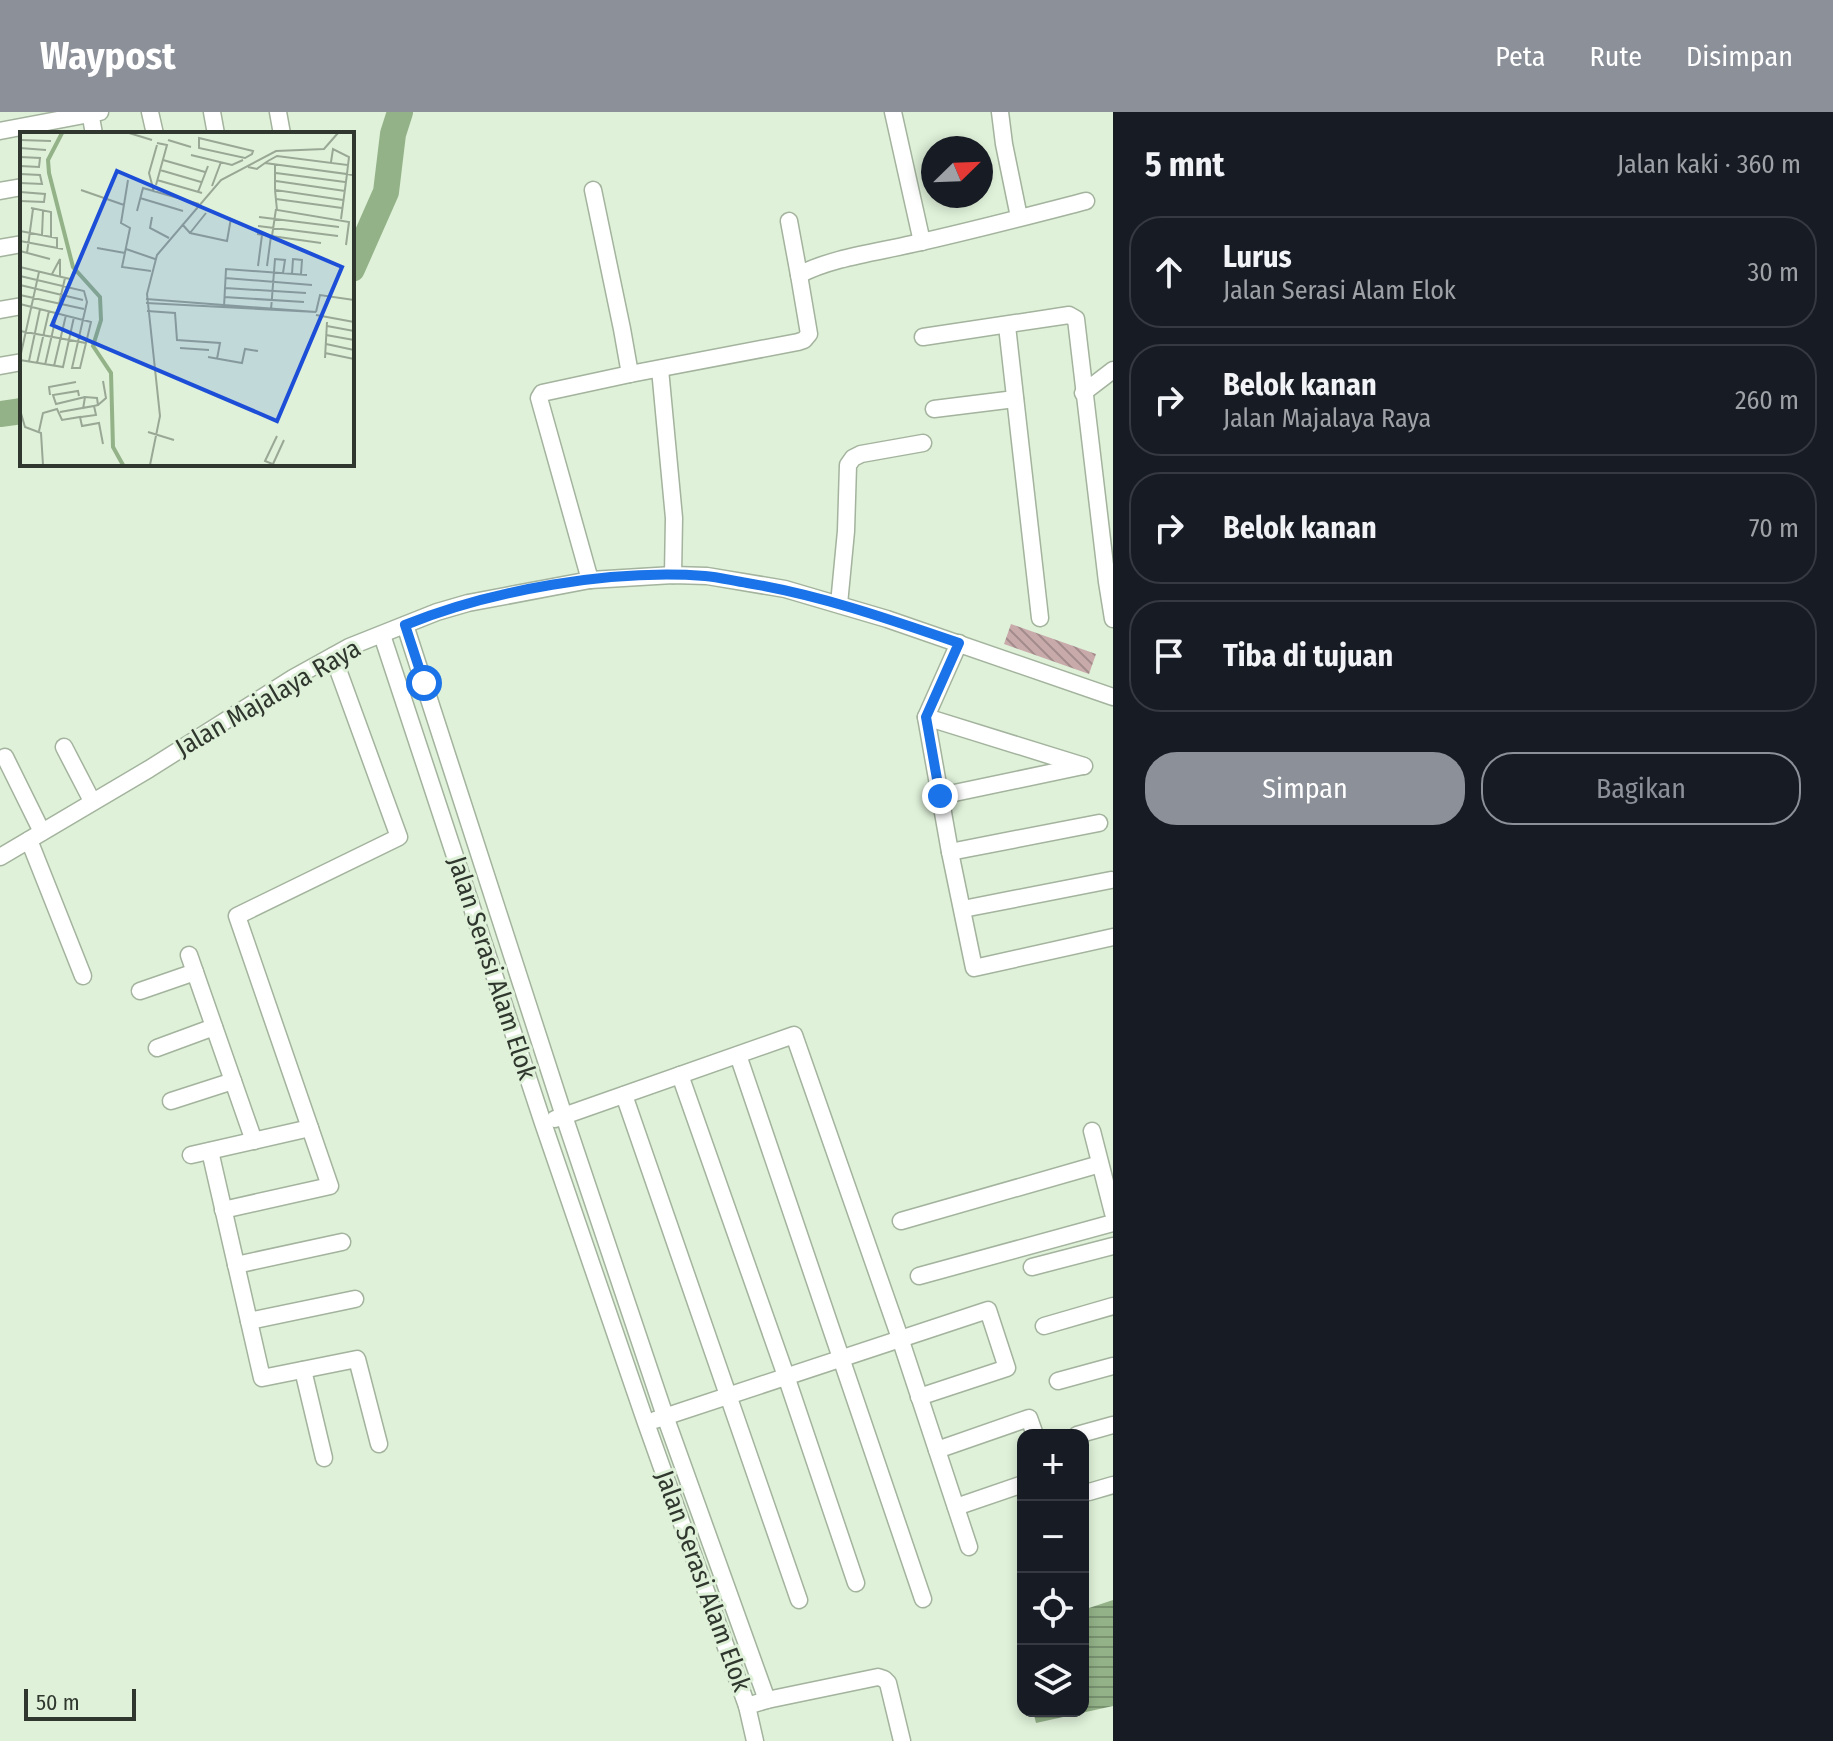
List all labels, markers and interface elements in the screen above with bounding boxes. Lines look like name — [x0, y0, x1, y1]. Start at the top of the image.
text: Waypost — [40, 33, 176, 79]
text: Peta — [1495, 40, 1546, 73]
text: Rute — [1590, 40, 1642, 73]
text: Disimpan — [1686, 40, 1793, 73]
inset map — [20, 132, 354, 466]
north arrow — [921, 136, 993, 208]
text: 5 mnt — [1145, 144, 1225, 185]
text: Jalan kaki · 360 m — [1617, 149, 1801, 180]
text: Lurus — [1223, 239, 1292, 275]
icon: ahead — [1147, 250, 1191, 294]
text: 30 m — [1748, 257, 1799, 288]
text: Jalan Serasi Alam Elok — [1223, 275, 1456, 306]
text: Belok kanan — [1223, 367, 1377, 403]
icon: right — [1147, 378, 1191, 422]
text: 260 m — [1735, 385, 1799, 416]
text: Jalan Majalaya Raya — [1223, 403, 1431, 434]
icon: right — [1147, 506, 1191, 550]
text: Belok kanan — [1223, 510, 1377, 546]
text: 70 m — [1749, 513, 1799, 544]
street label: Jalan Majalaya Raya — [170, 633, 366, 763]
icon: arrive — [1147, 634, 1191, 678]
text: Tiba di tujuan — [1223, 638, 1393, 674]
route start — [406, 665, 442, 701]
button: Simpan — [1145, 752, 1465, 825]
button: Bagikan — [1481, 752, 1801, 825]
route end — [922, 778, 958, 814]
street label: Jalan Serasi Alam Elok — [441, 852, 543, 1084]
map controls — [1017, 1429, 1089, 1717]
button: + — [1017, 1429, 1089, 1501]
street label: Jalan Serasi Alam Elok — [649, 1466, 758, 1697]
button: − — [1017, 1501, 1089, 1573]
button: locate — [1017, 1573, 1089, 1645]
button: layers — [1017, 1645, 1089, 1717]
scale bar — [24, 1685, 136, 1721]
text: 50 m — [36, 1689, 80, 1716]

